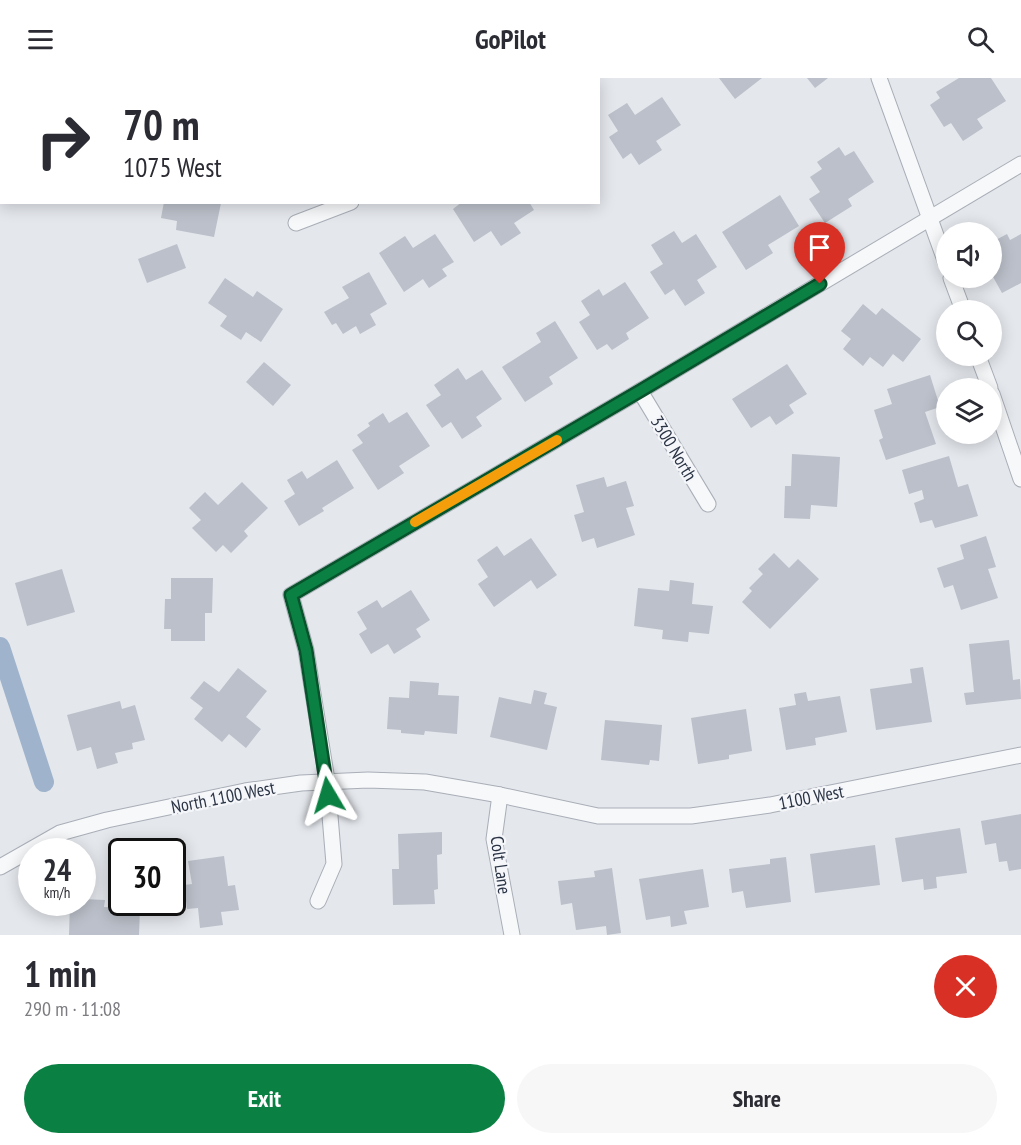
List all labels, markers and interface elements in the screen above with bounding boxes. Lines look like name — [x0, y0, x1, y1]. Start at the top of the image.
text: GoPilot — [475, 22, 546, 56]
icon: menu — [24, 23, 57, 56]
icon: search — [964, 23, 997, 56]
text: 70 m — [123, 97, 200, 152]
icon: right — [24, 102, 102, 180]
text: 1075 West — [123, 150, 222, 184]
pin — [794, 222, 845, 284]
map controls — [936, 222, 1002, 444]
button: sound — [936, 222, 1002, 288]
icon: arrive — [803, 231, 836, 264]
button: search — [936, 300, 1002, 366]
button: layers — [936, 378, 1002, 444]
street label: 3300 North — [646, 411, 702, 485]
position arrow — [296, 763, 360, 827]
street label: North 1100 West — [169, 776, 277, 818]
street label: 1100 West — [776, 779, 846, 815]
street label: Colt Lane — [486, 835, 516, 895]
speed limit sign: 30 — [108, 838, 186, 916]
text: 24 — [43, 850, 71, 889]
text: km/h — [44, 883, 70, 902]
text: 1 min — [24, 950, 97, 997]
button: close — [934, 955, 997, 1018]
text: 290 m · 11:08 — [24, 996, 121, 1022]
button: Exit — [24, 1064, 505, 1133]
button: Share — [517, 1064, 997, 1133]

